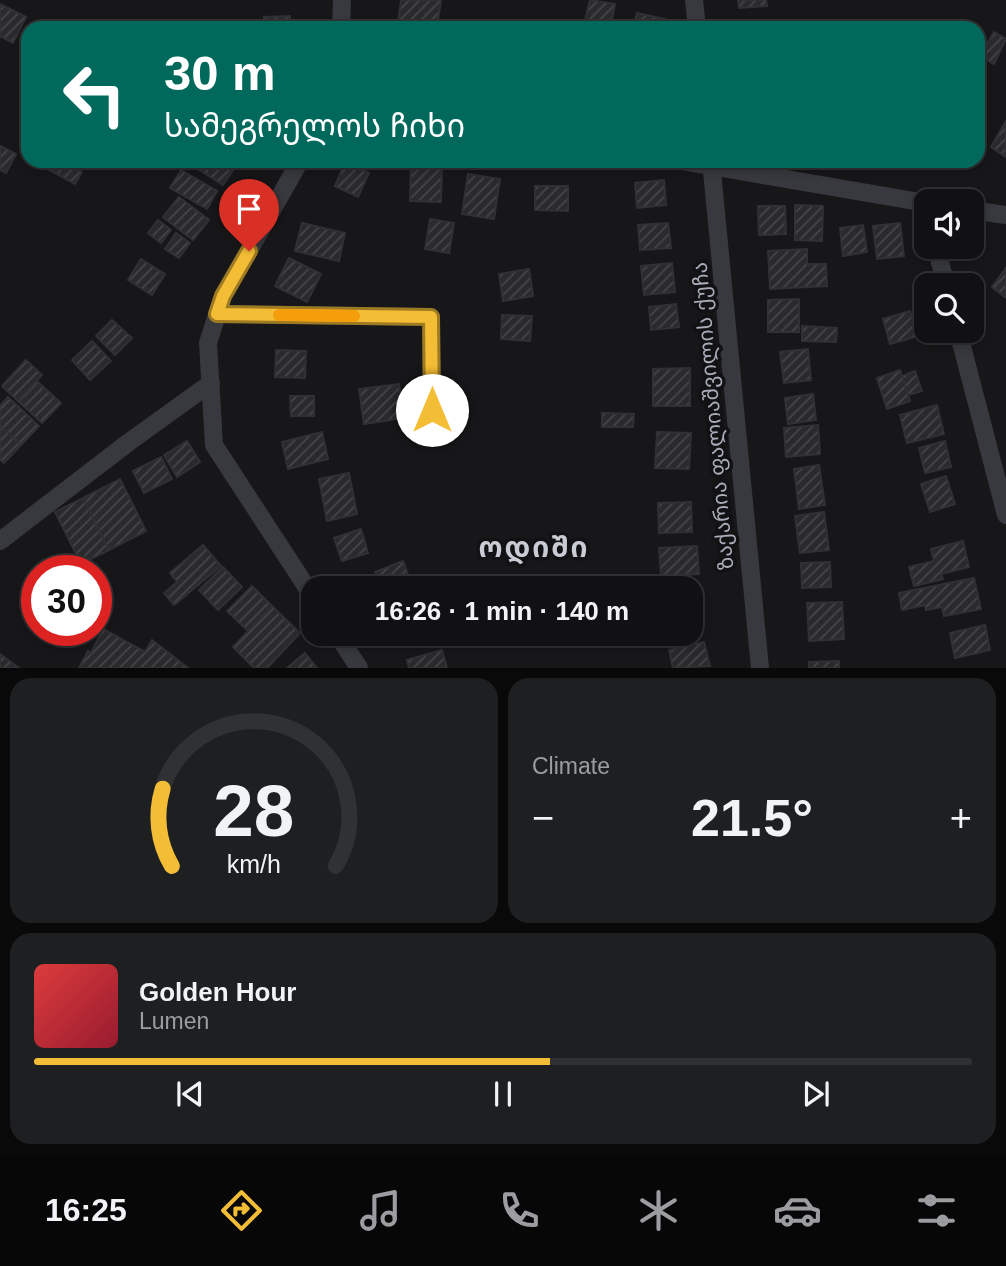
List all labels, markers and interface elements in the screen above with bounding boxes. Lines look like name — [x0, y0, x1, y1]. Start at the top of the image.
text: 30 m — [164, 46, 276, 100]
icon: left — [49, 49, 140, 140]
text: სამეგრელოს ჩიხი — [164, 108, 465, 144]
pin — [219, 179, 279, 251]
map controls — [914, 189, 984, 343]
button: sound — [914, 189, 984, 259]
icon: arrive — [230, 190, 268, 228]
street label: ზაქარია ფალიაშვილის ქუჩა — [688, 261, 739, 571]
button: search — [914, 273, 984, 343]
position arrow — [395, 373, 469, 447]
district label: ოდიში — [479, 532, 590, 565]
speed limit sign: 30 — [21, 555, 112, 646]
text: 16:26 · 1 min · 140 m — [375, 596, 629, 626]
text: Climate — [532, 753, 610, 779]
text: 28 — [214, 771, 294, 852]
text: 21.5° — [691, 789, 813, 847]
text: − — [532, 797, 554, 839]
text: + — [950, 797, 972, 839]
text: km/h — [227, 850, 281, 878]
text: Golden Hour — [139, 977, 296, 1007]
text: Lumen — [139, 1008, 209, 1034]
icon: previous — [171, 1075, 209, 1113]
icon: pause — [484, 1075, 522, 1113]
icon: next — [797, 1075, 835, 1113]
icon: directions — [217, 1186, 266, 1235]
icon: music — [356, 1186, 405, 1235]
icon: phone — [495, 1186, 544, 1235]
icon: climate — [634, 1186, 683, 1235]
icon: car — [773, 1186, 822, 1235]
icon: filters — [912, 1186, 961, 1235]
text: 16:25 — [45, 1192, 127, 1228]

